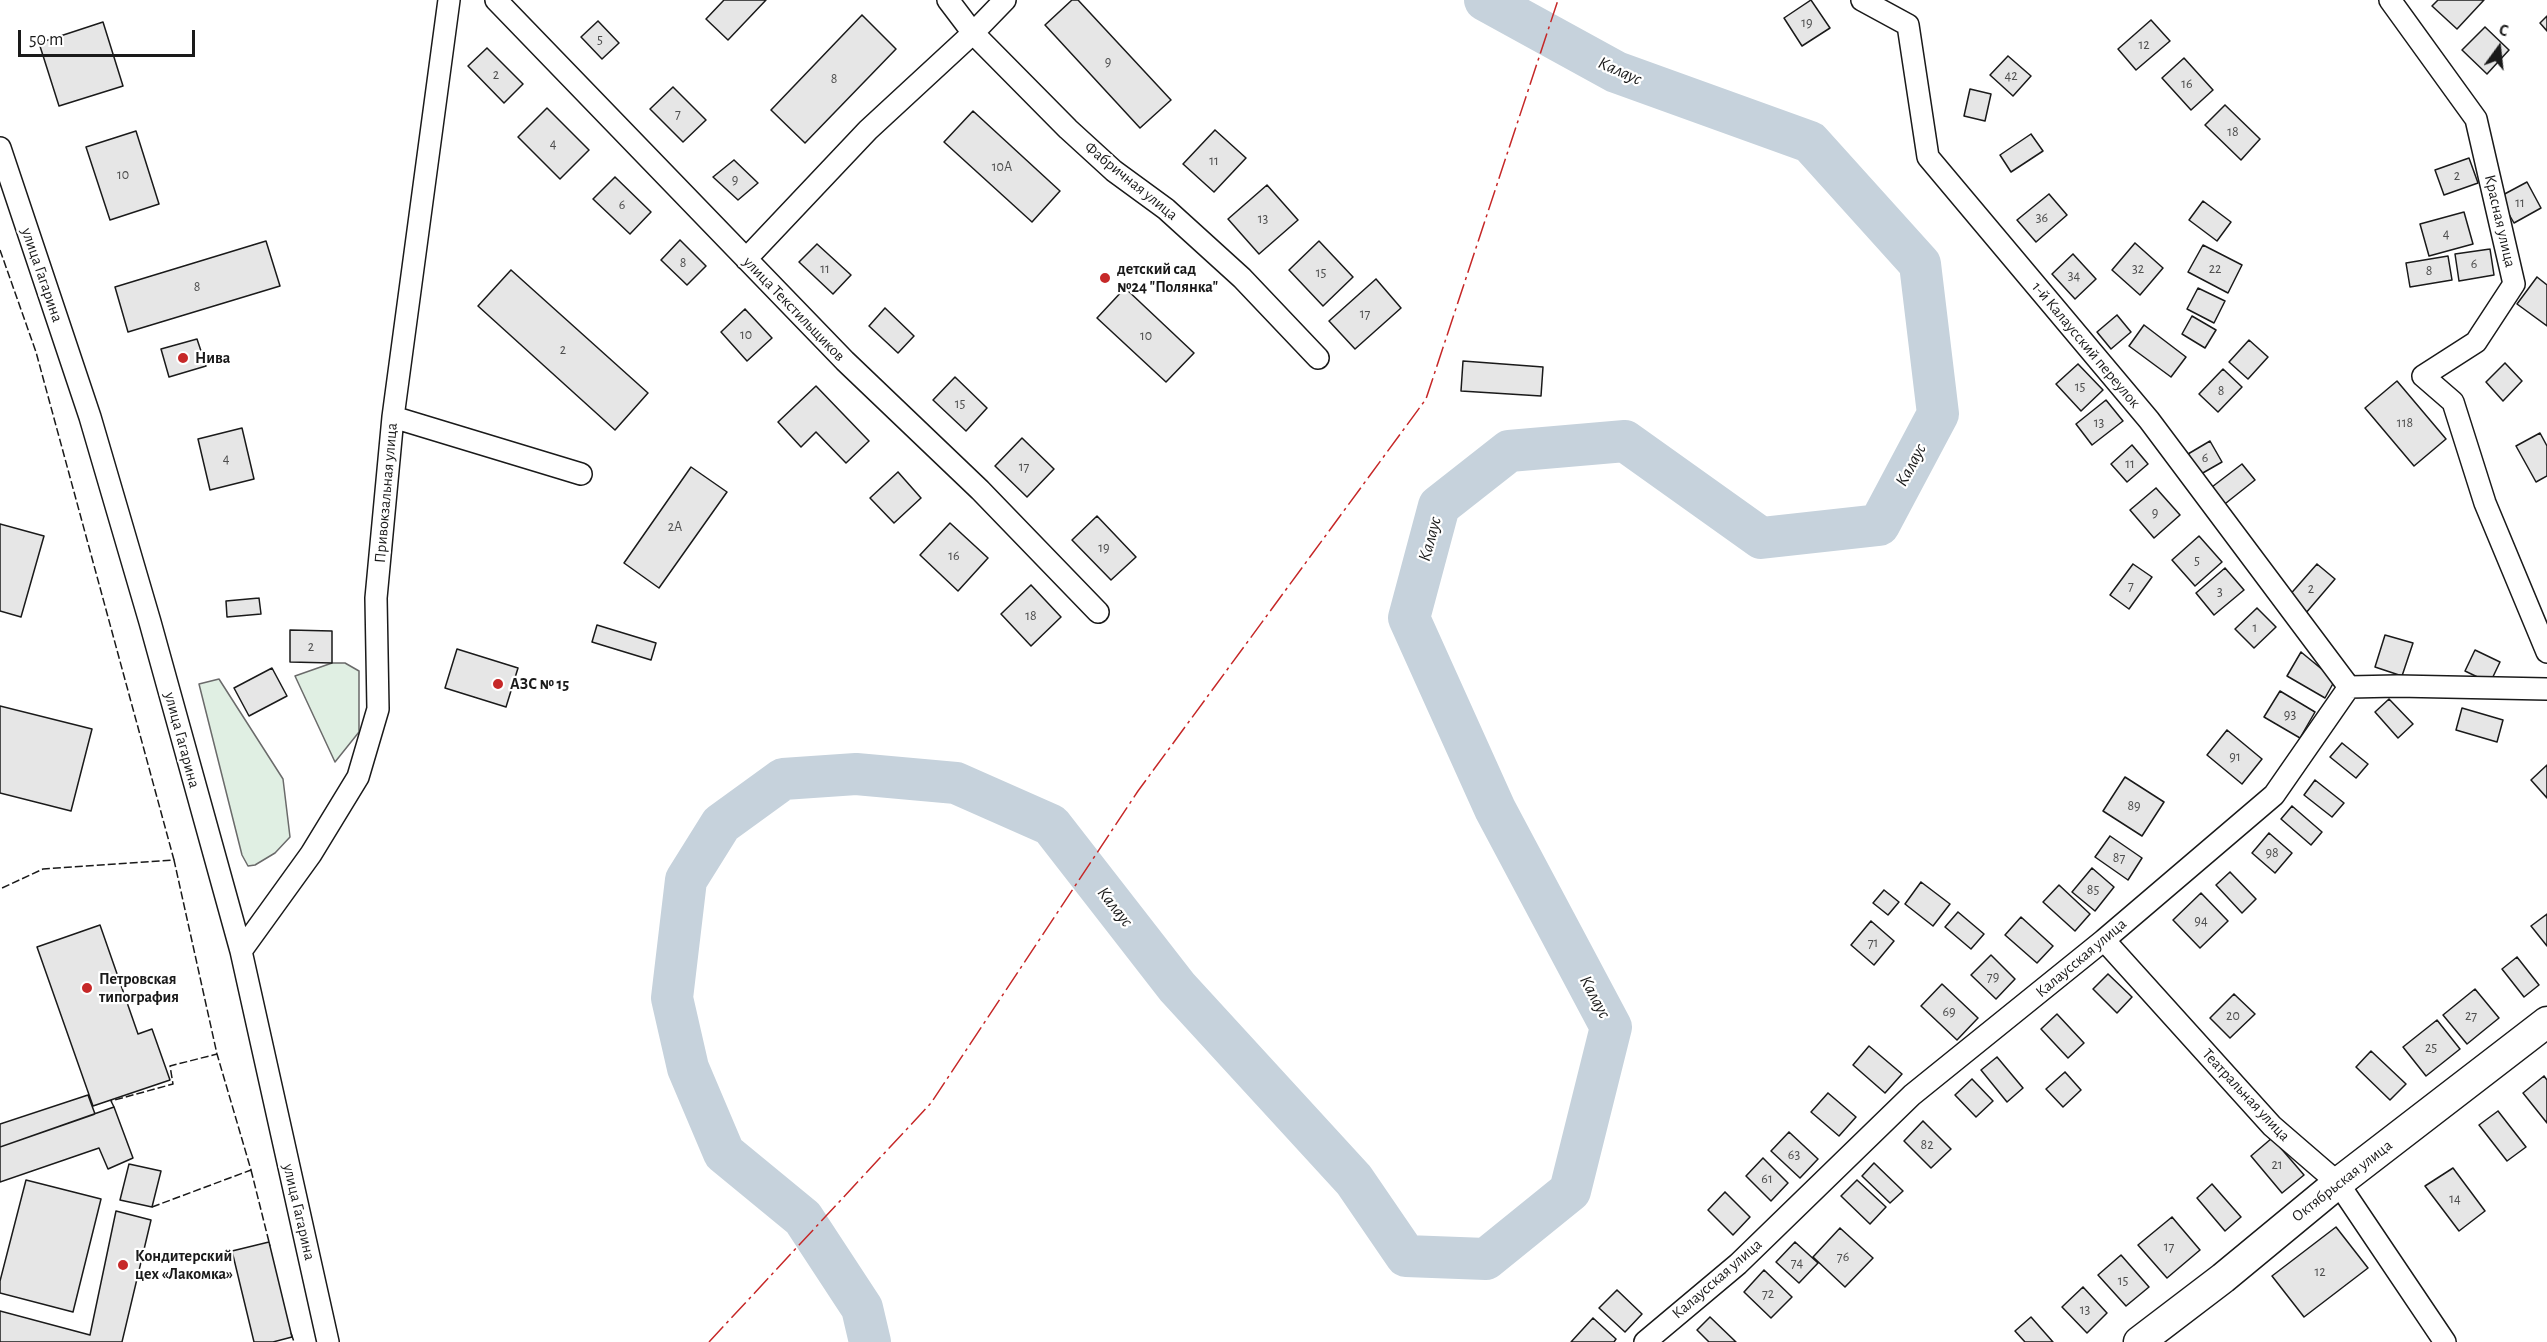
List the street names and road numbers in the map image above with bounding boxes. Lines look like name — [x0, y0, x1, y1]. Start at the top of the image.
street label: Фабричная улица — [1080, 137, 1182, 225]
street label: Красная улица — [2480, 173, 2520, 269]
street label: улица Гагарина — [17, 225, 67, 325]
street label: улица Текстильщиков — [739, 253, 849, 365]
street label: 1-й Калаусский переулок — [2028, 278, 2144, 412]
street label: Привокзальная улица — [370, 422, 402, 564]
street label: улица Гагарина — [160, 690, 204, 790]
street label: Калаусская улица — [2032, 914, 2130, 1002]
street label: Театральная улица — [2198, 1045, 2294, 1145]
street label: Октябрьская улица — [2288, 1136, 2396, 1226]
street label: улица Гагарина — [279, 1162, 319, 1262]
street label: Калаусская улица — [1668, 1235, 1766, 1323]

